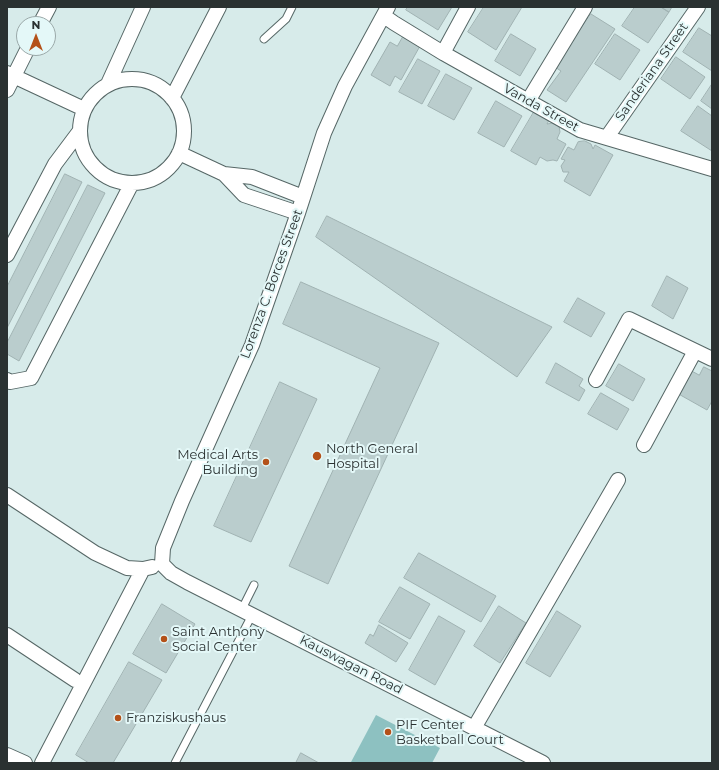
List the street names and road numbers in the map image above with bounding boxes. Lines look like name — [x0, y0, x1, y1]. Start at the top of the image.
street label: Sanderiana Street — [612, 20, 692, 124]
street label: Vanda Street — [500, 81, 582, 135]
street label: Lorenza C. Borces Street — [238, 207, 306, 361]
street label: Kauswagan Road — [297, 632, 405, 698]

